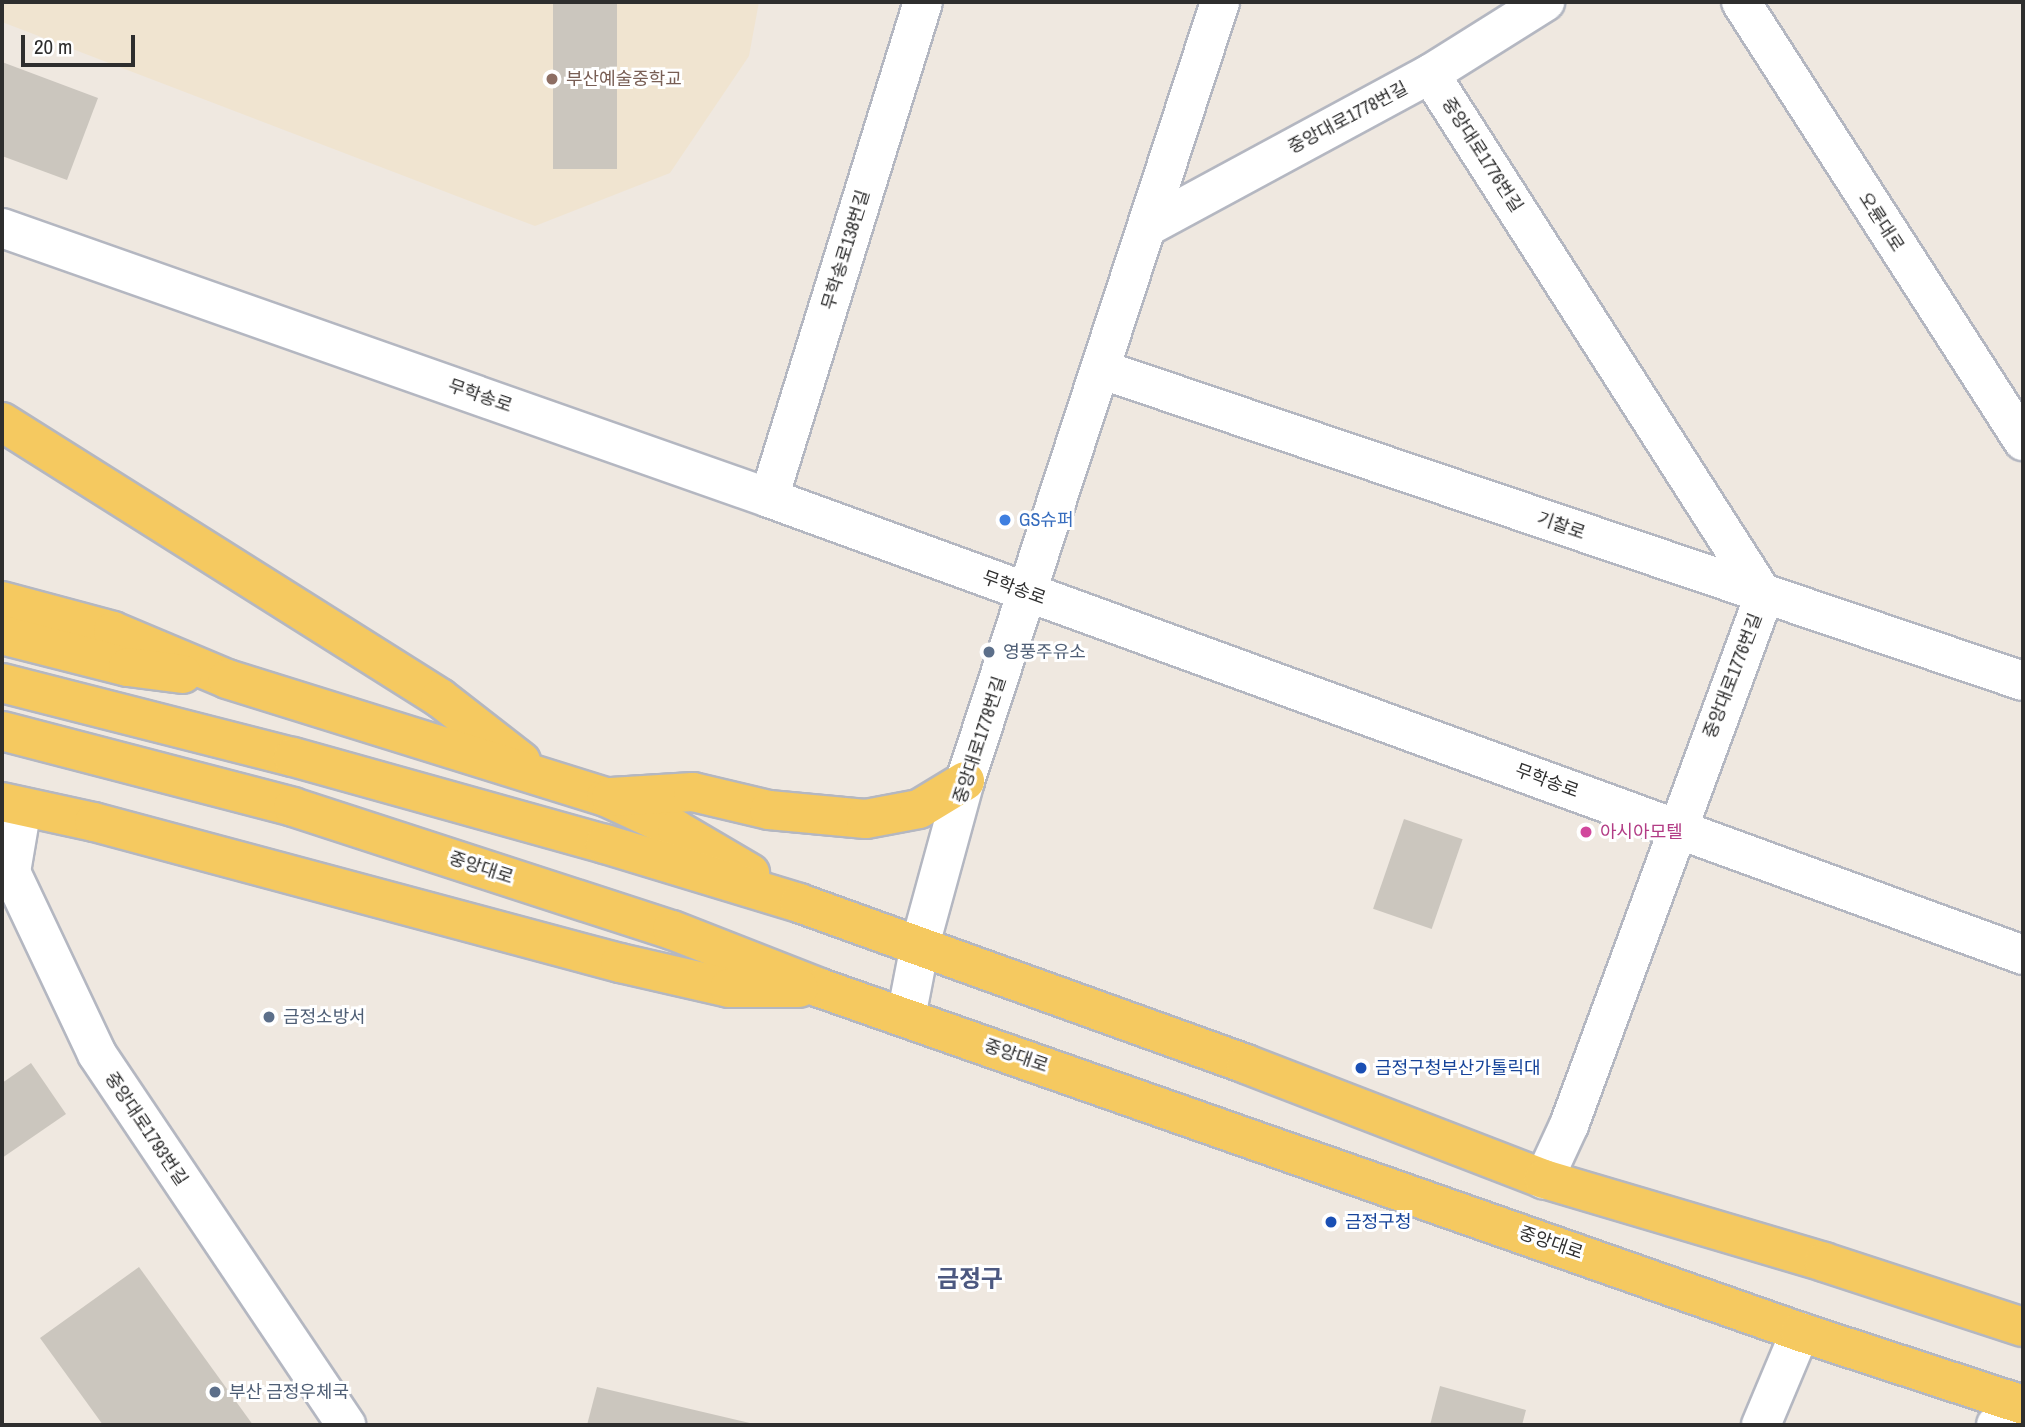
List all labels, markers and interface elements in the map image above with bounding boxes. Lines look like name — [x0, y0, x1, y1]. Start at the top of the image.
scale bar — [24, 21, 138, 65]
text: 20 m — [34, 32, 72, 61]
place label: 부산예술중학교 — [566, 68, 682, 90]
marker: 부산예술중학교 — [544, 71, 560, 87]
street label: 중앙대로1778번길 — [1285, 77, 1411, 159]
street label: 중앙대로1776번길 — [1437, 94, 1527, 216]
street label: 무학송로138번길 — [818, 188, 874, 312]
street label: 오륜대로 — [1854, 188, 1908, 256]
street label: 무학송로 — [445, 375, 515, 417]
street label: 기찰로 — [1534, 508, 1588, 544]
place label: GS슈퍼 — [1019, 509, 1073, 531]
marker: GS슈퍼 — [997, 512, 1013, 528]
street label: 무학송로 — [979, 567, 1049, 609]
street label: 중앙대로1776번길 — [1699, 610, 1767, 742]
place label: 영풍주유소 — [1003, 641, 1086, 663]
marker: 영풍주유소 — [981, 644, 997, 660]
street label: 중앙대로1778번길 — [949, 674, 1011, 806]
street label: 무학송로 — [1512, 760, 1582, 802]
place label: 아시아모텔 — [1600, 821, 1683, 843]
marker: 아시아모텔 — [1578, 824, 1594, 840]
street label: 중앙대로 — [446, 847, 516, 889]
place label: 금정소방서 — [283, 1006, 366, 1028]
marker: 금정소방서 — [261, 1009, 277, 1025]
street label: 중앙대로 — [981, 1035, 1051, 1077]
place label: 금정구청부산가톨릭대 — [1375, 1057, 1541, 1079]
marker: 금정구청부산가톨릭대 — [1353, 1060, 1369, 1076]
street label: 중앙대로1793번길 — [100, 1068, 192, 1190]
place label: 금정구청 — [1345, 1211, 1411, 1233]
marker: 금정구청 — [1323, 1214, 1339, 1230]
street label: 중앙대로 — [1516, 1222, 1586, 1264]
district label: 금정구 — [937, 1265, 1003, 1293]
place label: 부산 금정우체국 — [229, 1381, 349, 1403]
marker: 부산 금정우체국 — [207, 1384, 223, 1400]

